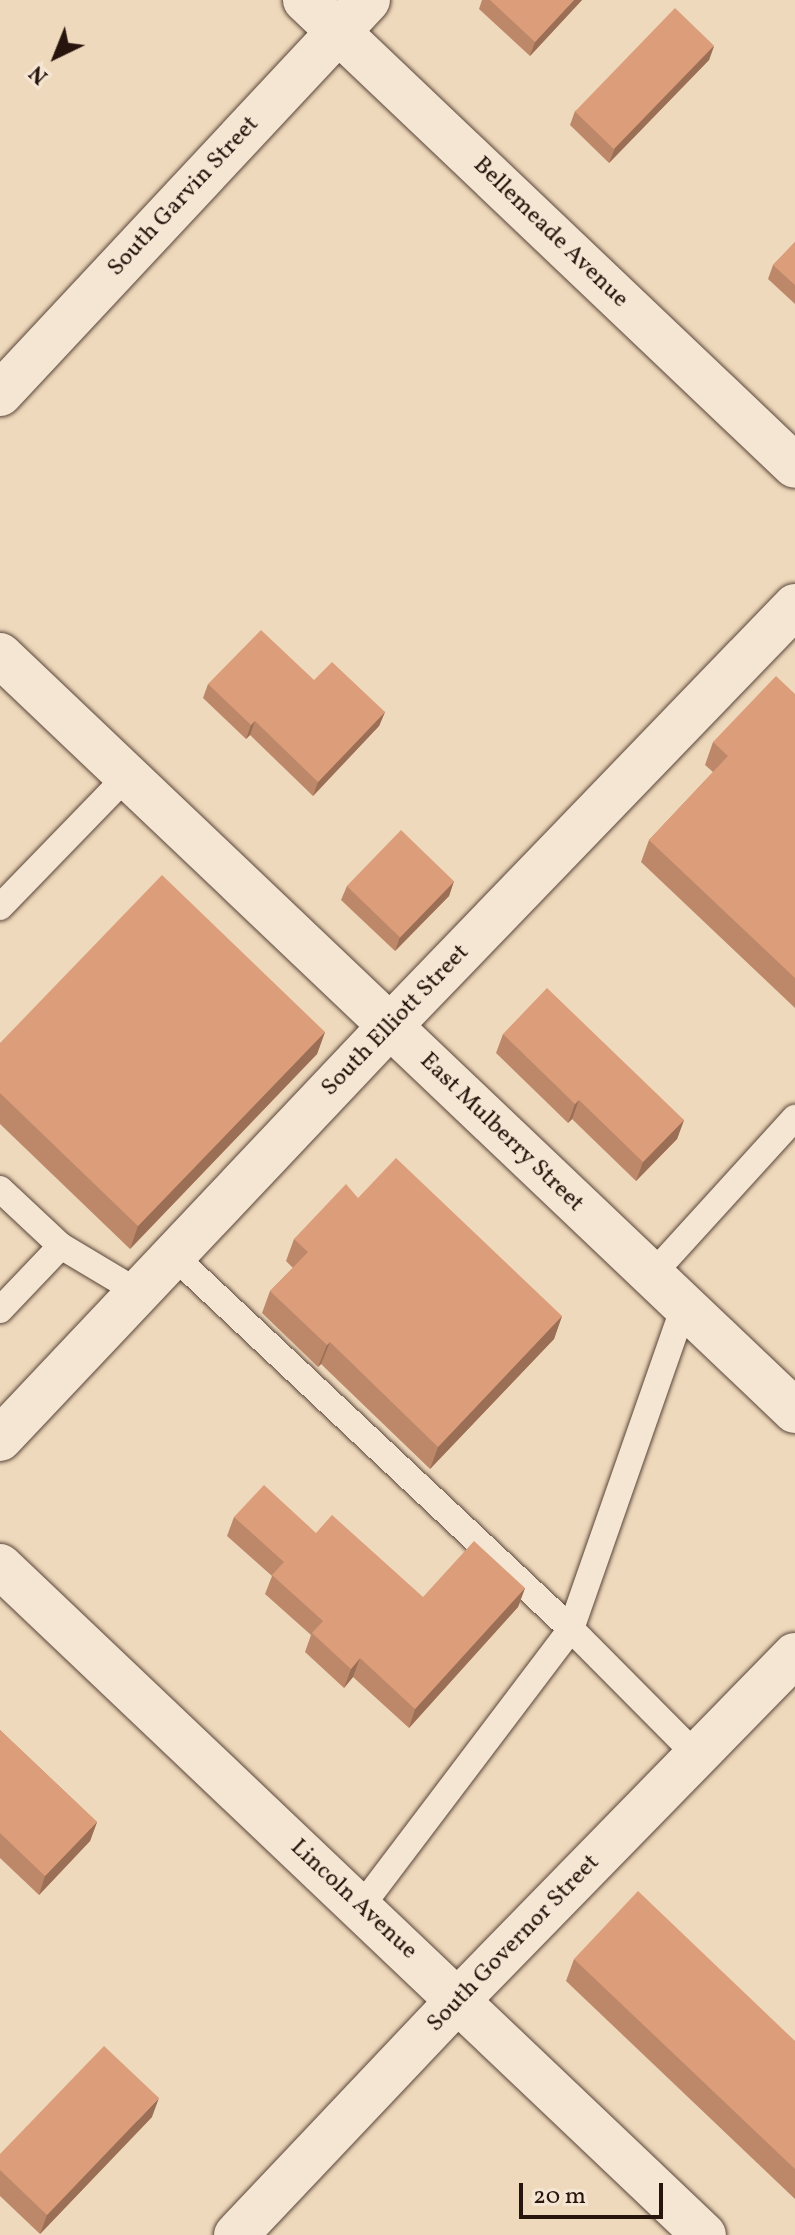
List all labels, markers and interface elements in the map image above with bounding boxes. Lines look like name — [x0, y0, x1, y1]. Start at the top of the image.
north arrow — [16, 16, 96, 96]
text: N — [23, 57, 56, 91]
street label: South Garvin Street — [102, 111, 266, 283]
street label: Bellemeade Avenue — [466, 151, 634, 315]
street label: South Elliott Street — [316, 939, 476, 1103]
street label: East Mulberry Street — [413, 1047, 589, 1219]
street label: Lincoln Avenue — [284, 1834, 422, 1966]
street label: South Governor Street — [422, 1849, 606, 2039]
scale bar — [523, 2167, 667, 2217]
text: 20 m — [533, 2180, 586, 2214]

